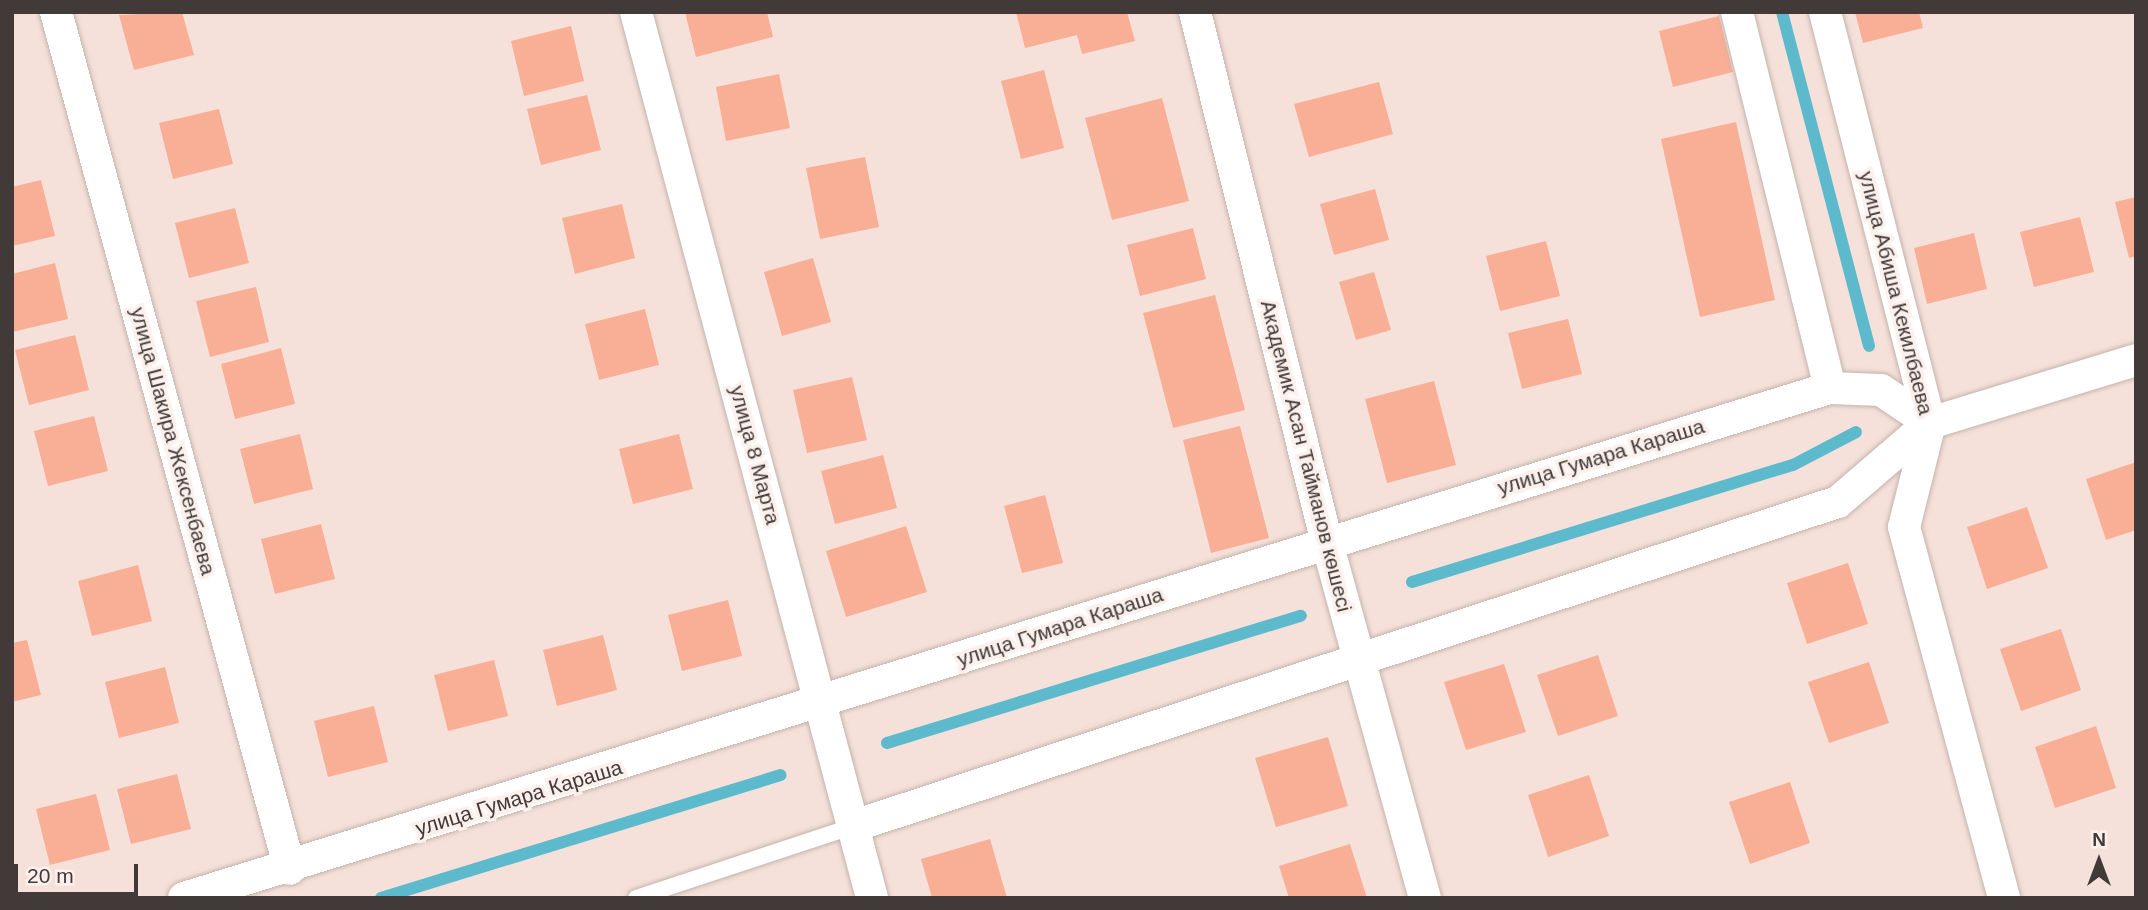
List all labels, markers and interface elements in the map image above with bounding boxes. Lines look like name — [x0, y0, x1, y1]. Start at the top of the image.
street label: улица Абиша Кекилбаева — [1854, 169, 1938, 417]
street label: Академик Асан Тайманов көшесі — [1255, 298, 1357, 614]
street label: улица Шакира Жексенбаева — [125, 304, 221, 578]
street label: улица 8 Марта — [724, 383, 786, 527]
street label: улица Гумара Караша — [1495, 414, 1707, 500]
street label: улица Гумара Караша — [954, 582, 1166, 672]
street label: улица Гумара Караша — [413, 755, 625, 841]
north arrow — [2064, 826, 2134, 896]
text: N — [2092, 829, 2106, 850]
scale bar — [18, 850, 142, 894]
text: 20 m — [27, 864, 74, 887]

